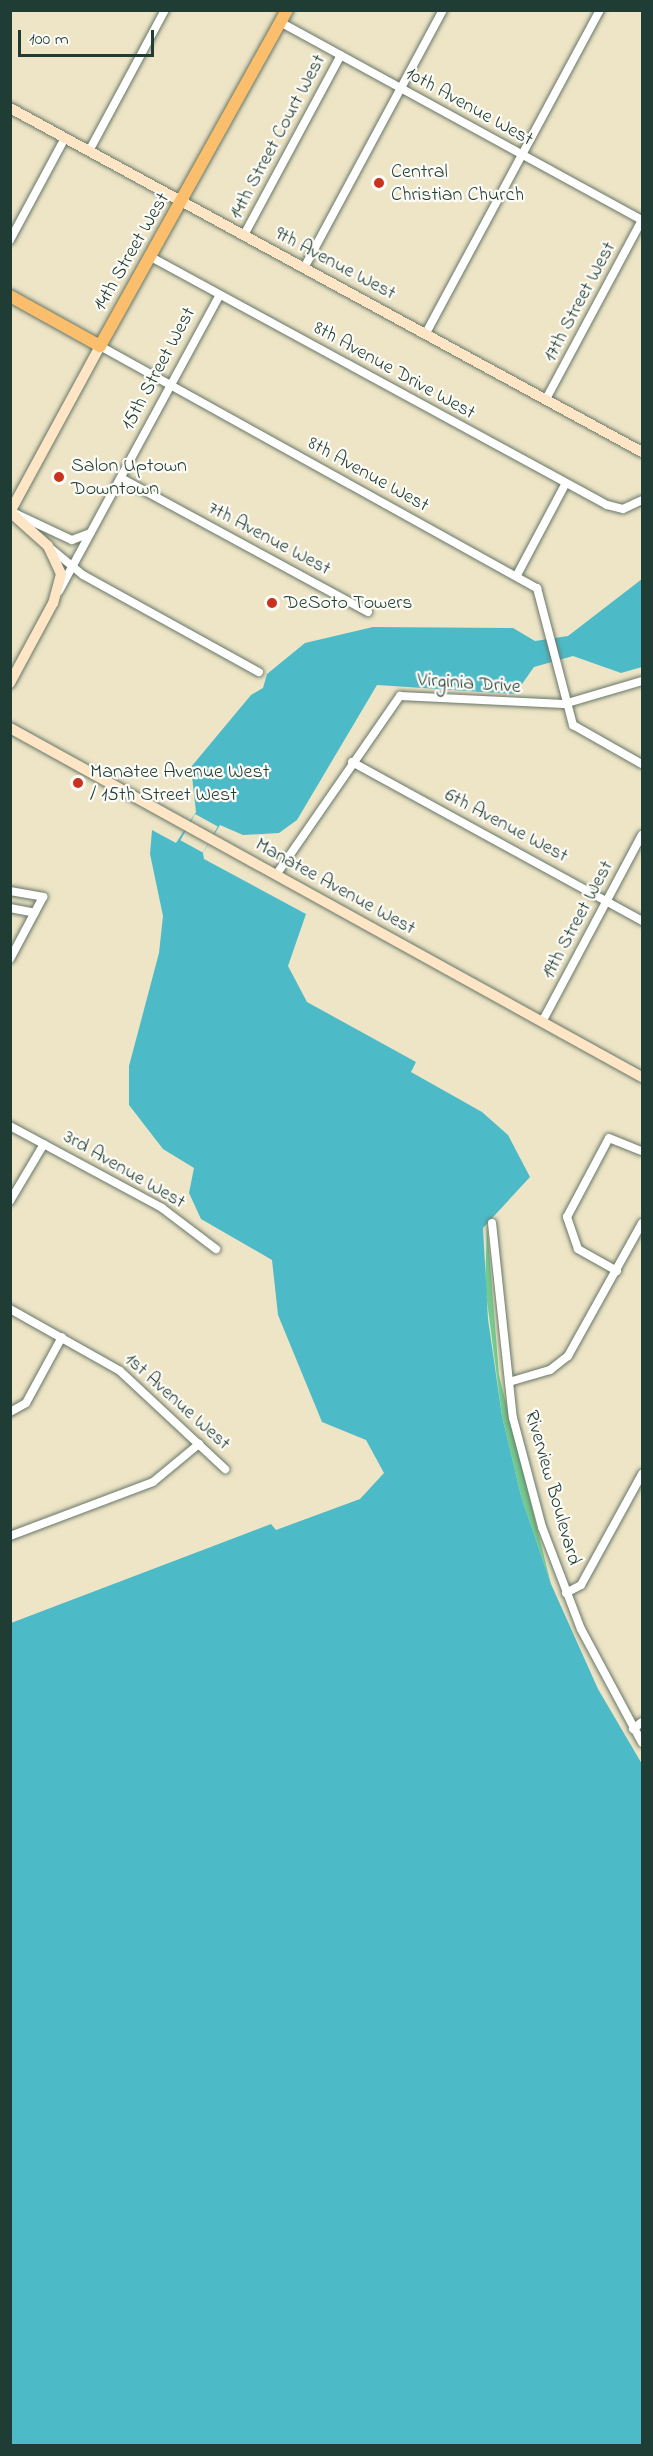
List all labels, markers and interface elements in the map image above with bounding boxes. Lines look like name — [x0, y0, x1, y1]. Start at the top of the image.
scale bar — [21, 18, 158, 56]
text: 100 m — [29, 27, 69, 53]
street label: 14th Street Court West — [224, 50, 332, 224]
street label: 10th Avenue West — [401, 62, 537, 152]
place label: Central Christian Church — [391, 160, 524, 207]
marker: Central Christian Church — [372, 176, 386, 190]
street label: 14th Street West — [88, 189, 176, 315]
street label: 9th Avenue West — [270, 222, 400, 306]
street label: 17th Street West — [538, 238, 622, 366]
street label: 15th Street West — [117, 303, 201, 435]
street label: 8th Avenue Drive West — [309, 316, 479, 426]
street label: 8th Avenue West — [303, 432, 433, 518]
place label: Salon Uptown Downtown — [71, 454, 187, 501]
marker: Salon Uptown Downtown — [52, 470, 66, 484]
street label: 7th Avenue West — [203, 497, 335, 581]
place label: DeSoto Towers — [284, 591, 413, 615]
marker: DeSoto Towers — [265, 596, 279, 610]
street label: Virginia Drive — [416, 668, 522, 700]
place label: Manatee Avenue West / 15th Street West — [90, 760, 269, 807]
marker: Manatee Avenue West / 15th Street West — [71, 776, 85, 790]
street label: 6th Avenue West — [440, 783, 572, 869]
street label: Manatee Avenue West — [251, 833, 419, 941]
street label: 19th Street West — [537, 857, 619, 983]
street label: 3rd Avenue West — [59, 1125, 189, 1215]
street label: 1st Avenue West — [119, 1348, 235, 1456]
street label: Riverview Boulevard — [518, 1408, 586, 1568]

